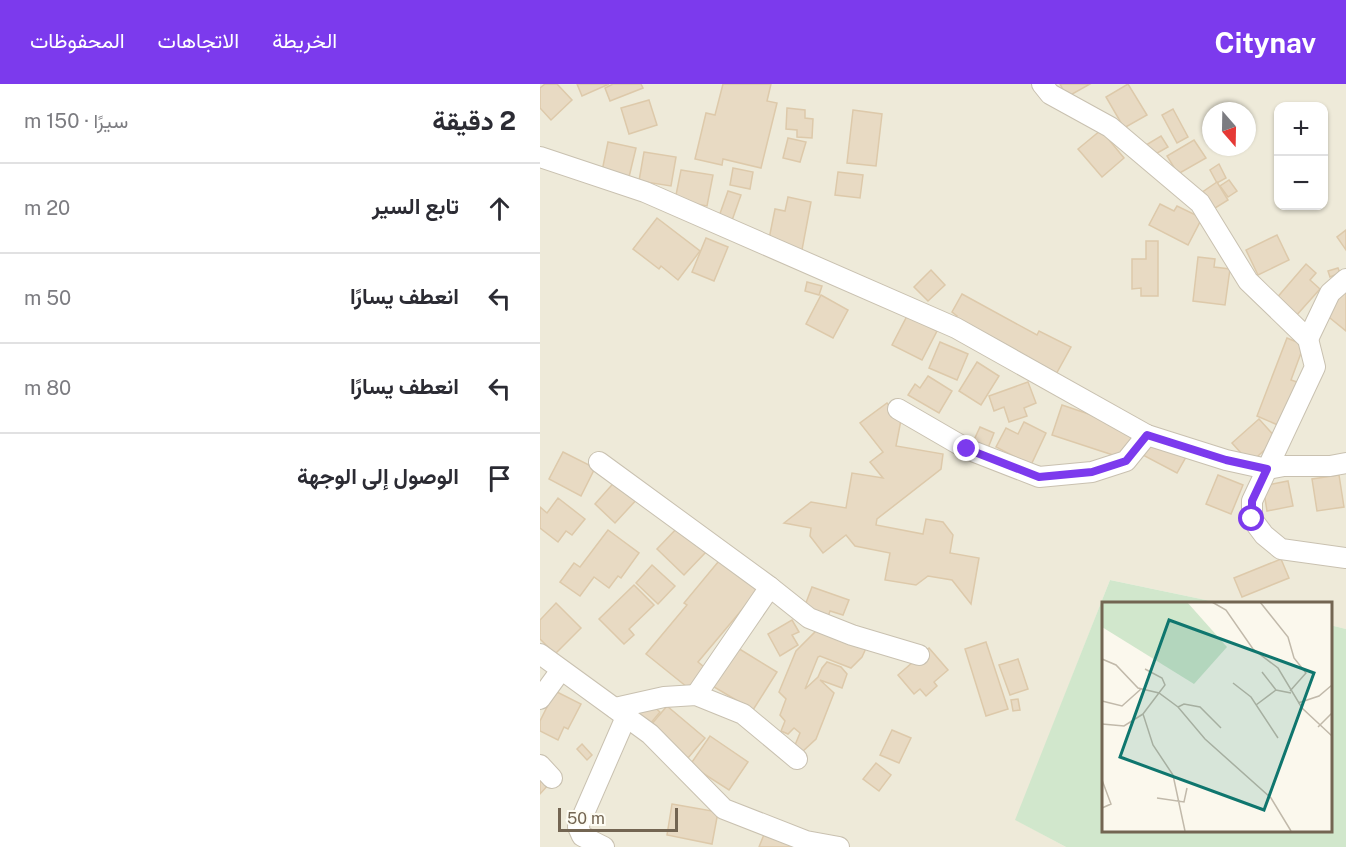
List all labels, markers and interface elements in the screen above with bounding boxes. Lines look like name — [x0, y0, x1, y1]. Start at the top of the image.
text: Citynav — [1215, 26, 1316, 59]
text: المحفوظات — [30, 28, 125, 53]
text: الاتجاهات — [158, 28, 239, 53]
text: الخريطة — [272, 28, 337, 53]
north arrow — [1202, 102, 1256, 156]
map controls — [1274, 102, 1328, 210]
button: + — [1274, 102, 1328, 156]
text: 2 دقيقة — [432, 105, 516, 136]
text: سيرًا · 150 m — [24, 109, 128, 133]
button: − — [1274, 156, 1328, 210]
icon: ahead — [483, 192, 516, 225]
text: تابع السير — [372, 193, 459, 219]
text: 20 m — [24, 196, 70, 220]
icon: left — [483, 282, 516, 315]
text: انعطف يسارًا — [350, 283, 459, 309]
text: 50 m — [24, 286, 71, 310]
icon: left — [483, 372, 516, 405]
text: انعطف يسارًا — [350, 373, 459, 399]
text: 80 m — [24, 376, 71, 400]
route end — [953, 435, 979, 461]
icon: arrive — [483, 462, 516, 495]
text: الوصول إلى الوجهة — [297, 463, 459, 489]
route start — [1238, 505, 1264, 531]
inset map — [1102, 602, 1331, 832]
scale bar — [558, 805, 678, 832]
text: 50 m — [567, 809, 605, 828]

